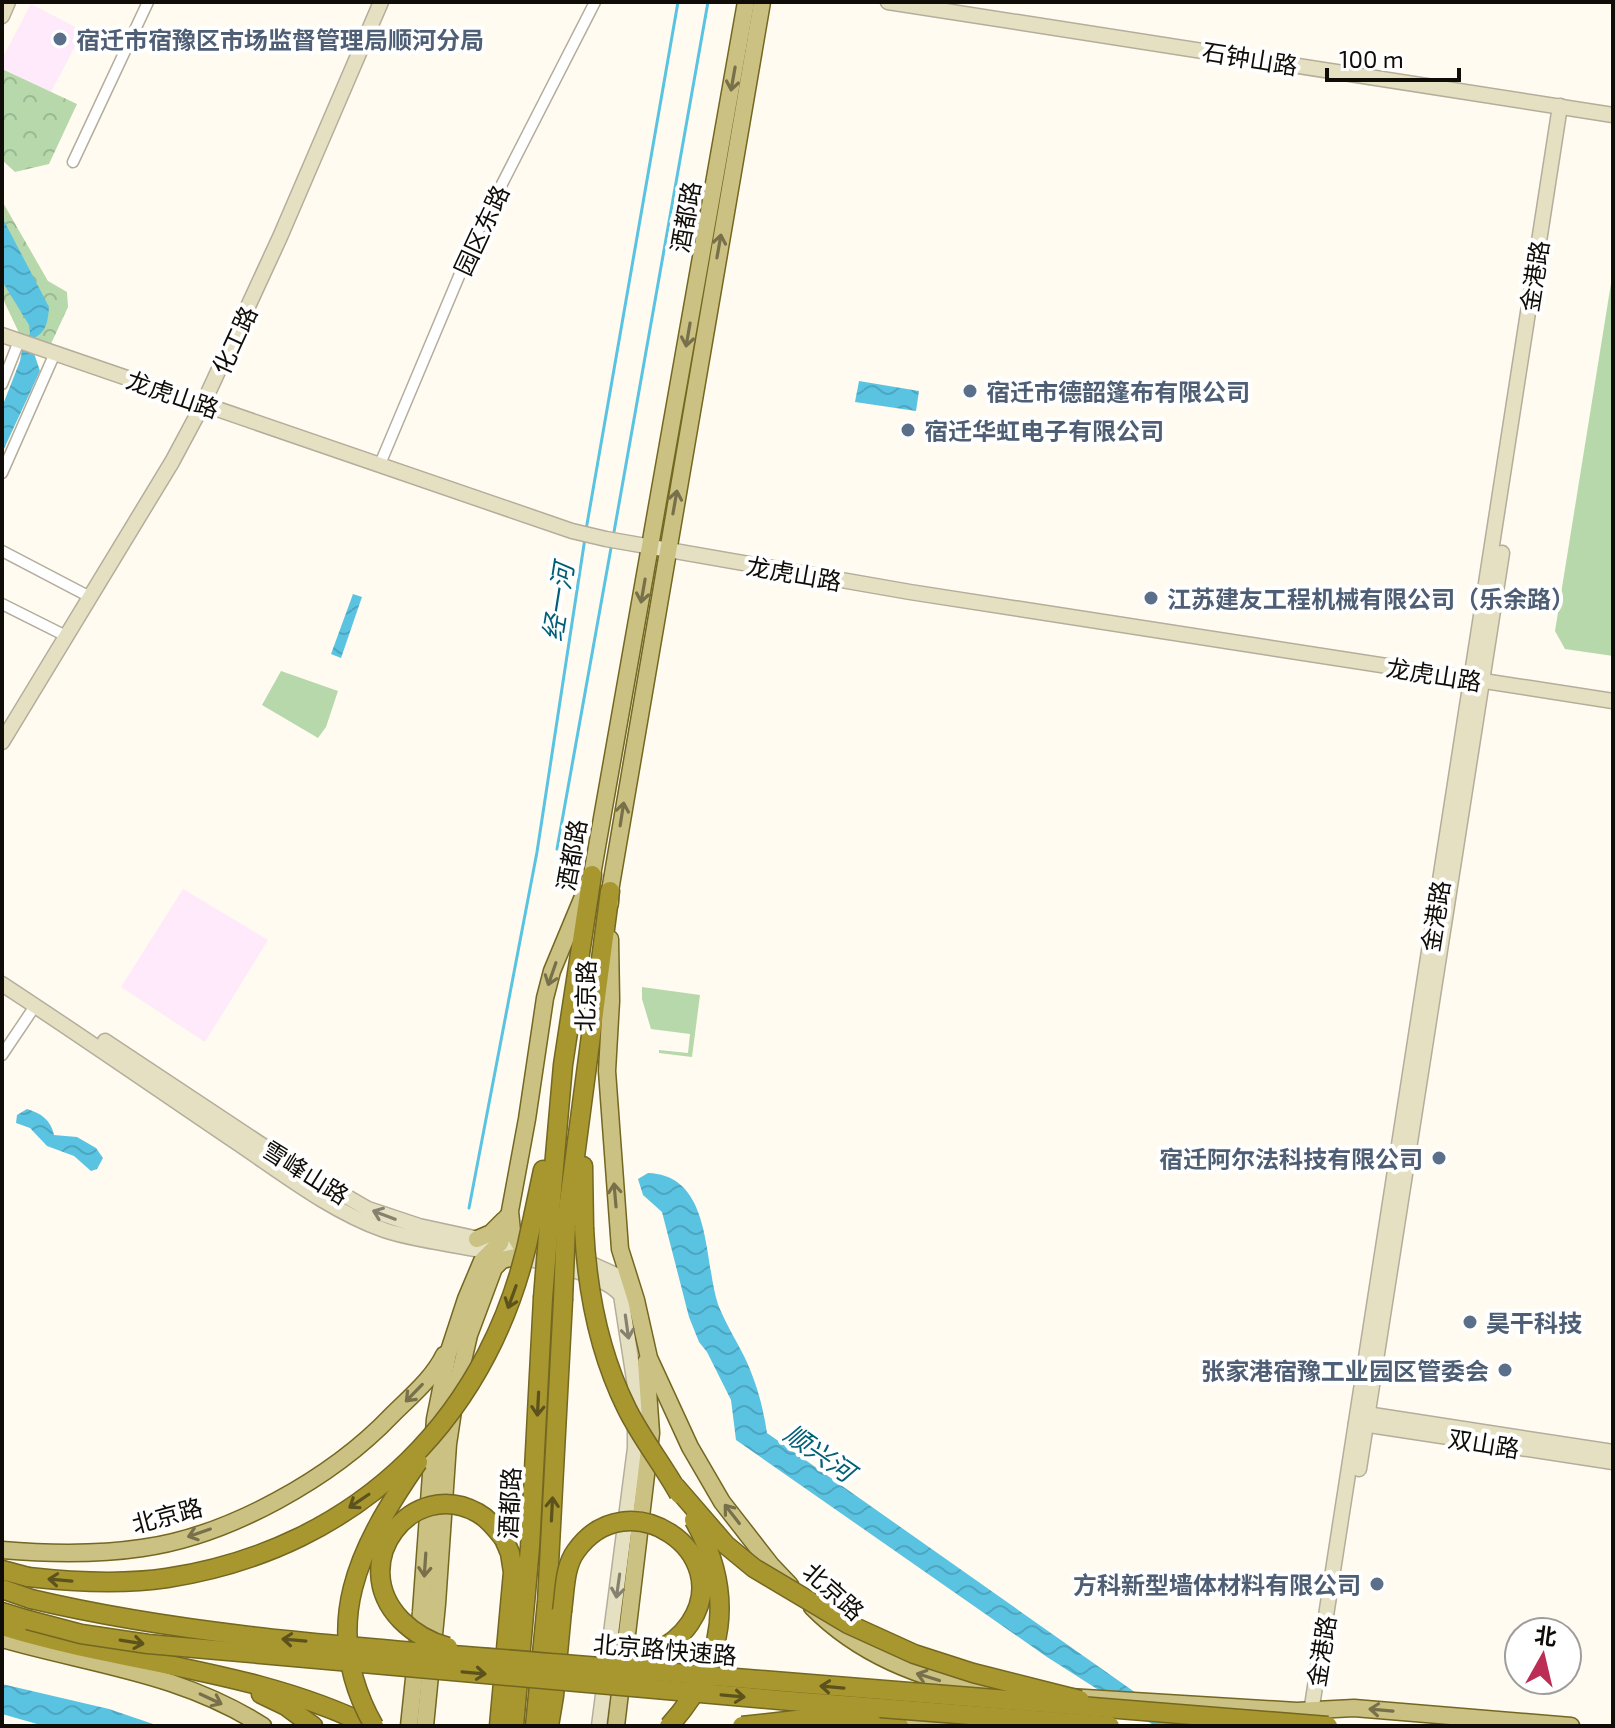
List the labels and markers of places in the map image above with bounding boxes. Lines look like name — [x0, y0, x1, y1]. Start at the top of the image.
place label: 宿迁市宿豫区市场监督管理局顺河分局 — [76, 25, 484, 54]
marker: 宿迁市宿豫区市场监督管理局顺河分局 — [51, 30, 69, 48]
place label: 宿迁市德韶篷布有限公司 — [986, 377, 1250, 406]
marker: 宿迁市德韶篷布有限公司 — [961, 382, 979, 400]
place label: 宿迁华虹电子有限公司 — [924, 416, 1164, 445]
marker: 宿迁华虹电子有限公司 — [899, 421, 917, 439]
place label: 江苏建友工程机械有限公司（乐余路） — [1167, 584, 1575, 613]
marker: 江苏建友工程机械有限公司（乐余路） — [1142, 589, 1160, 607]
place label: 宿迁阿尔法科技有限公司 — [1159, 1144, 1423, 1173]
marker: 宿迁阿尔法科技有限公司 — [1430, 1149, 1448, 1167]
place label: 昊干科技 — [1486, 1308, 1582, 1337]
marker: 昊干科技 — [1461, 1313, 1479, 1331]
place label: 张家港宿豫工业园区管委会 — [1201, 1356, 1489, 1385]
marker: 张家港宿豫工业园区管委会 — [1496, 1361, 1514, 1379]
place label: 方科新型墙体材料有限公司 — [1073, 1570, 1361, 1599]
marker: 方科新型墙体材料有限公司 — [1368, 1575, 1386, 1593]

